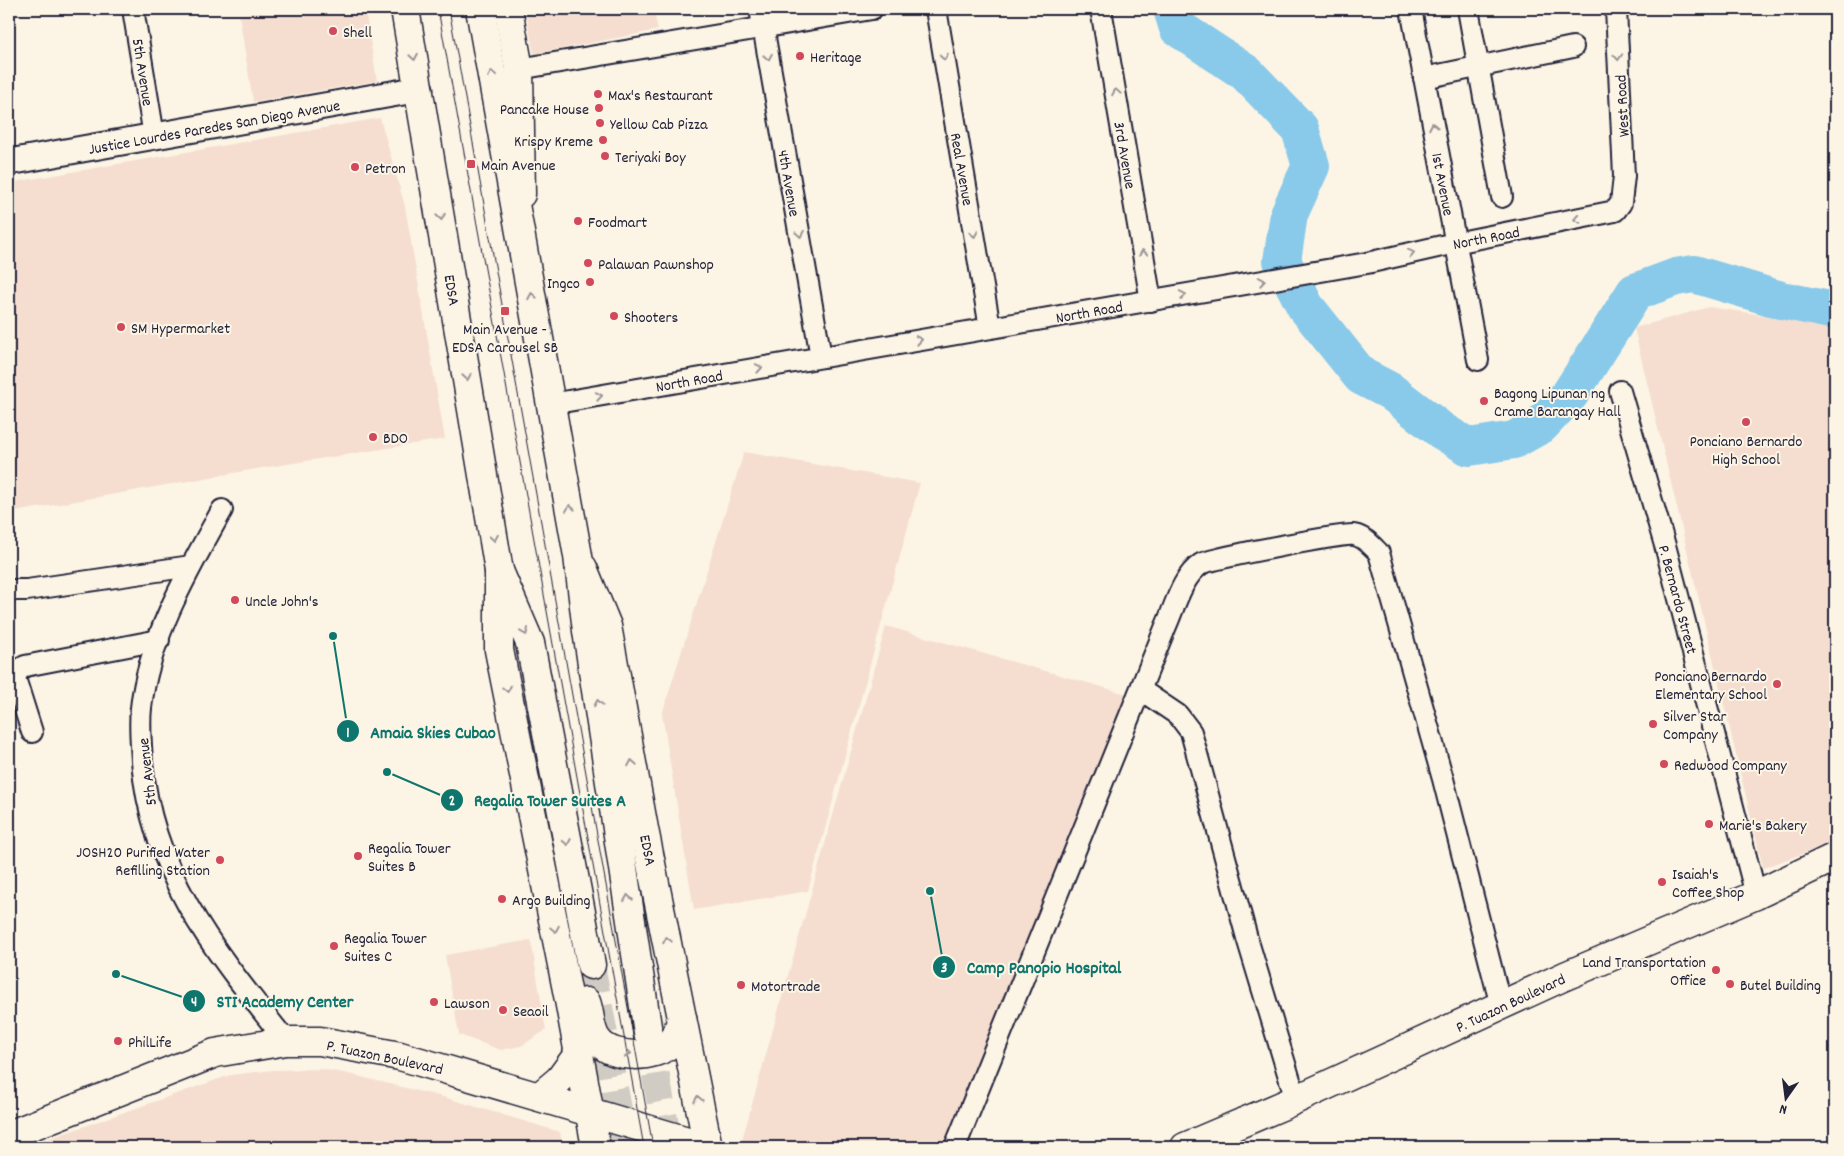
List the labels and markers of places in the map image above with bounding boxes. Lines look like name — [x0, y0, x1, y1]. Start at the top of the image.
place label: Shell — [343, 22, 372, 45]
marker: Shell — [327, 25, 339, 37]
place label: Heritage — [810, 47, 862, 70]
marker: Heritage — [794, 50, 806, 62]
place label: Max's Restaurant — [608, 85, 713, 108]
marker: Max's Restaurant — [592, 88, 604, 100]
place label: Pancake House — [500, 99, 589, 122]
marker: Pancake House — [593, 102, 605, 114]
place label: Yellow Cab Pizza — [610, 114, 708, 137]
marker: Yellow Cab Pizza — [594, 117, 606, 129]
place label: Krispy Kreme — [514, 131, 593, 154]
marker: Krispy Kreme — [597, 134, 609, 146]
place label: Teriyaki Boy — [615, 147, 686, 170]
marker: Teriyaki Boy — [599, 150, 611, 162]
place label: Main Avenue — [481, 155, 556, 178]
place label: Petron — [365, 158, 406, 181]
marker: Main Avenue — [465, 158, 477, 170]
marker: Petron — [349, 161, 361, 173]
place label: Foodmart — [588, 212, 647, 235]
marker: Foodmart — [572, 215, 584, 227]
place label: Palawan Pawnshop — [598, 254, 714, 277]
marker: Palawan Pawnshop — [582, 257, 594, 269]
place label: Ingco — [547, 273, 580, 296]
marker: Ingco — [584, 276, 596, 288]
marker: Main Avenue - EDSA Carousel SB — [499, 305, 511, 317]
place label: Shooters — [624, 307, 679, 330]
marker: Shooters — [608, 310, 620, 322]
place label: SM Hypermarket — [131, 318, 230, 341]
place label: Main Avenue - EDSA Carousel SB — [452, 319, 558, 360]
marker: SM Hypermarket — [115, 321, 127, 333]
place label: Bagong Lipunan ng Crame Barangay Hall — [1494, 383, 1621, 424]
marker: Bagong Lipunan ng Crame Barangay Hall — [1478, 395, 1490, 407]
marker: Ponciano Bernardo High School — [1740, 416, 1752, 428]
place label: BDO — [383, 428, 408, 451]
marker: BDO — [367, 431, 379, 443]
place label: Ponciano Bernardo High School — [1690, 431, 1802, 472]
place label: Uncle John's — [245, 591, 319, 614]
marker: Uncle John's — [229, 594, 241, 606]
place label: Ponciano Bernardo Elementary School — [1654, 666, 1767, 707]
marker: Ponciano Bernardo Elementary School — [1771, 678, 1783, 690]
place label: Silver Star Company — [1663, 706, 1727, 747]
callout: Amaia Skies Cubao — [336, 715, 506, 748]
marker: Silver Star Company — [1647, 718, 1659, 730]
place label: Redwood Company — [1674, 755, 1787, 778]
marker: Redwood Company — [1658, 758, 1670, 770]
callout: Regalia Tower Suites A — [439, 784, 636, 817]
place label: Marie's Bakery — [1719, 815, 1807, 838]
marker: Marie's Bakery — [1703, 818, 1715, 830]
place label: Regalia Tower Suites B — [368, 838, 451, 879]
place label: JOSH20 Purified Water Refilling Station — [76, 842, 210, 883]
marker: Regalia Tower Suites B — [352, 850, 364, 862]
marker: JOSH20 Purified Water Refilling Station — [214, 854, 226, 866]
place label: Isaiah's Coffee Shop — [1672, 864, 1744, 905]
marker: Isaiah's Coffee Shop — [1656, 876, 1668, 888]
place label: Argo Building — [512, 890, 591, 913]
marker: Argo Building — [496, 893, 508, 905]
place label: Regalia Tower Suites C — [344, 928, 427, 969]
marker: Regalia Tower Suites C — [328, 940, 340, 952]
callout: Camp Panopio Hospital — [932, 950, 1131, 983]
place label: Land Transportation Office — [1582, 952, 1706, 993]
marker: Land Transportation Office — [1710, 964, 1722, 976]
place label: Butel Building — [1740, 975, 1821, 998]
place label: Motortrade — [751, 976, 820, 999]
marker: Butel Building — [1724, 978, 1736, 990]
marker: Motortrade — [735, 979, 747, 991]
callout: STI Academy Center — [182, 984, 363, 1017]
place label: Lawson — [444, 993, 490, 1016]
marker: Lawson — [428, 996, 440, 1008]
place label: Seaoil — [513, 1001, 549, 1024]
marker: Seaoil — [497, 1004, 509, 1016]
place label: PhilLife — [128, 1032, 171, 1055]
marker: PhilLife — [112, 1035, 124, 1047]

